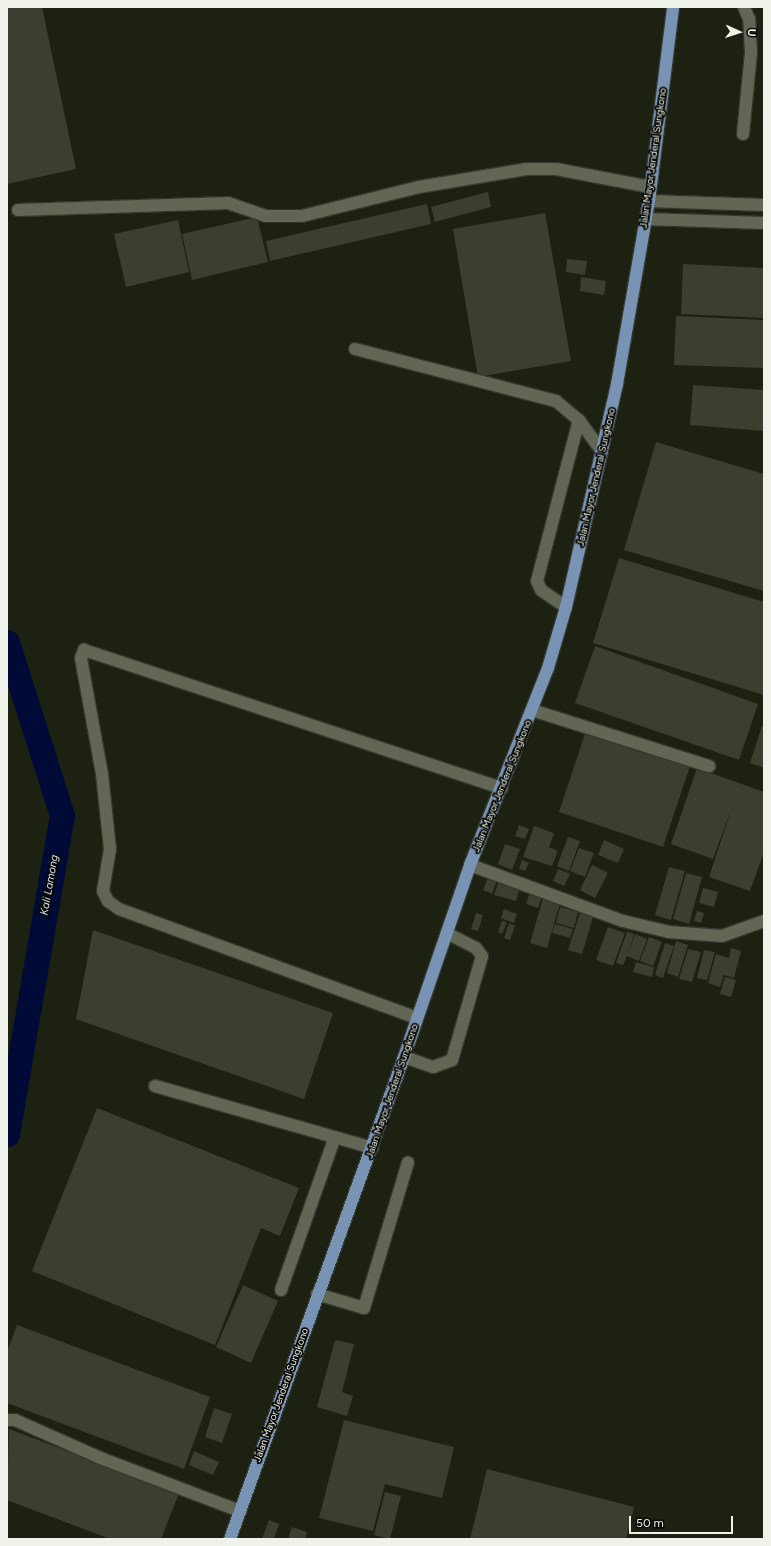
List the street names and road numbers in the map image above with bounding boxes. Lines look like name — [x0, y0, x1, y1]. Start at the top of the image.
street label: Jalan Mayor Jenderal Sungkono — [637, 87, 669, 229]
street label: Jalan Mayor Jenderal Sungkono — [574, 407, 618, 547]
street label: Jalan Mayor Jenderal Sungkono — [470, 718, 534, 854]
street label: Jalan Mayor Jenderal Sungkono — [363, 1022, 421, 1160]
street label: Jalan Mayor Jenderal Sungkono — [251, 1326, 311, 1464]

